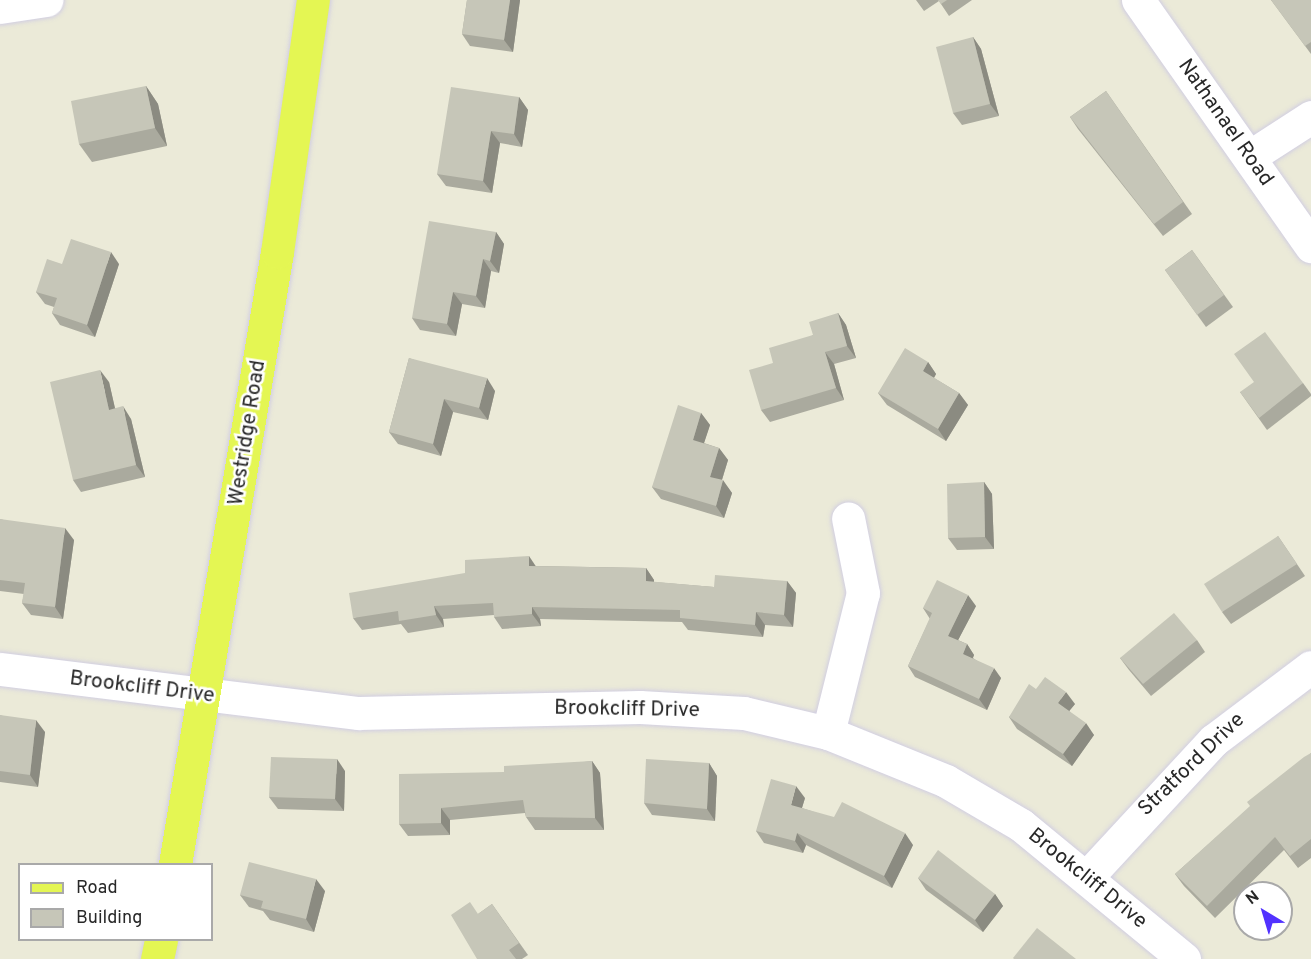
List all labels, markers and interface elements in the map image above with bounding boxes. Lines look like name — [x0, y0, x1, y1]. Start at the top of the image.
street label: Nathanael Road — [1172, 55, 1278, 191]
street label: Westridge Road — [224, 359, 272, 507]
street label: Brookcliff Drive — [68, 667, 216, 709]
street label: Brookcliff Drive — [554, 696, 700, 724]
street label: Stratford Drive — [1134, 708, 1250, 822]
street label: Brookcliff Drive — [1022, 823, 1152, 935]
legend — [18, 863, 213, 941]
text: Road — [76, 877, 118, 900]
north arrow — [1233, 881, 1293, 941]
text: N — [1242, 887, 1264, 910]
text: Building — [76, 907, 142, 930]

